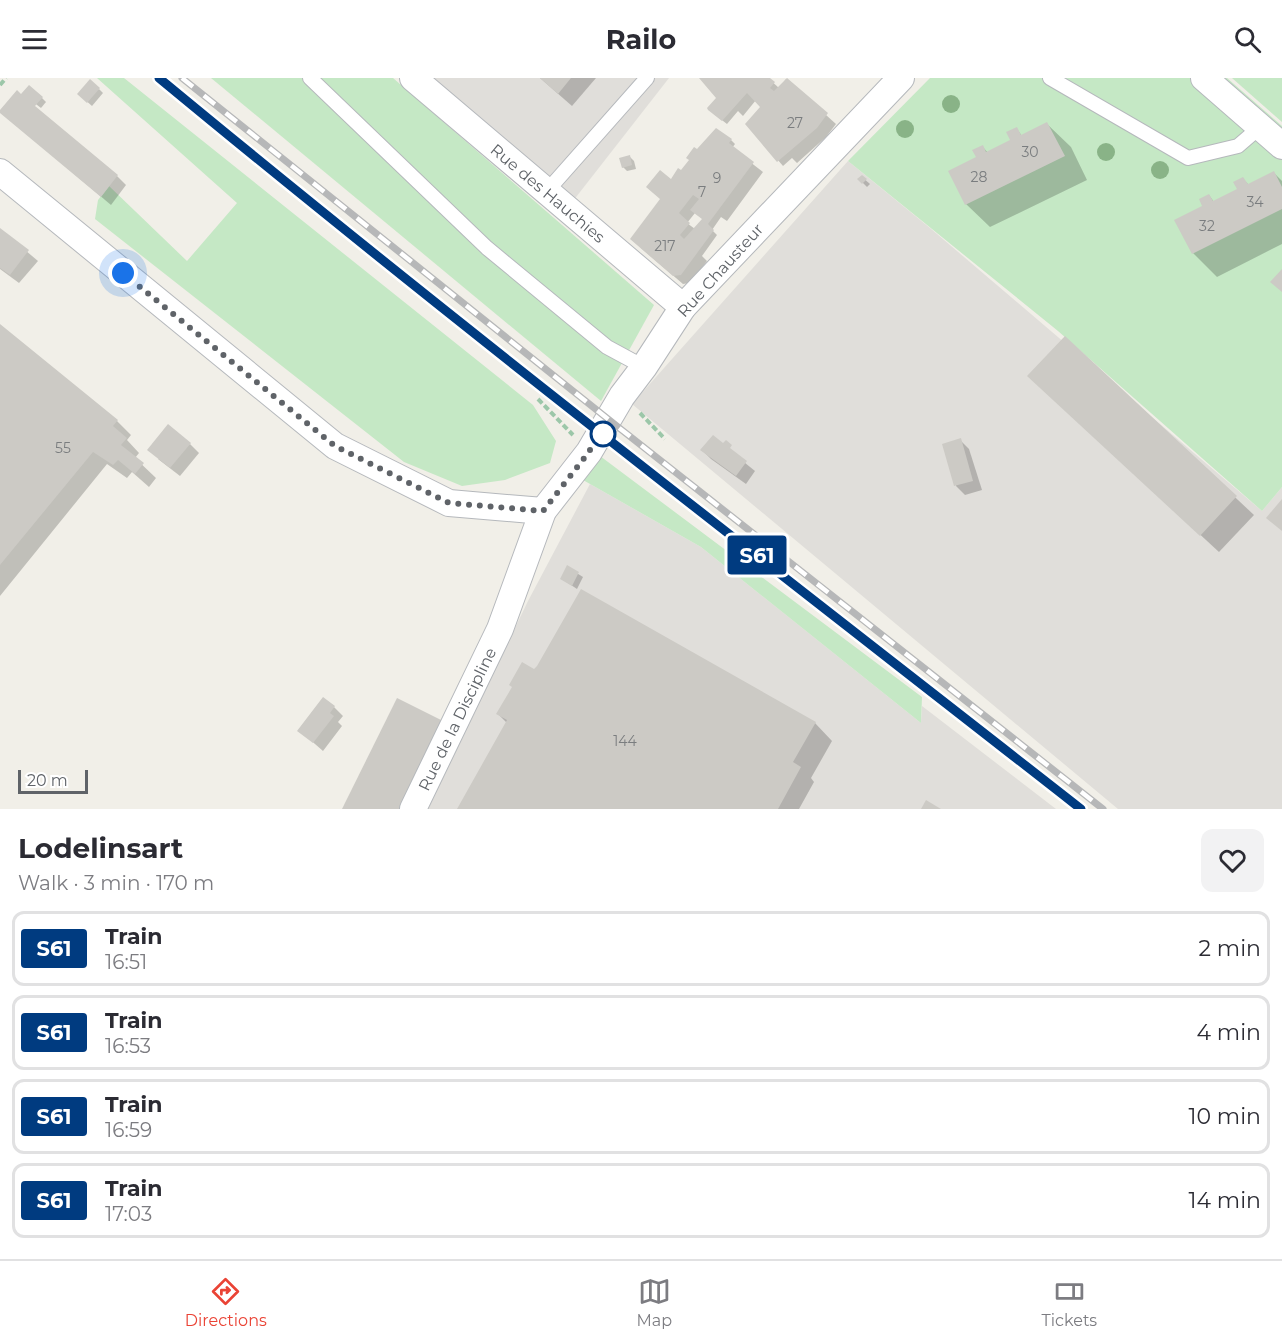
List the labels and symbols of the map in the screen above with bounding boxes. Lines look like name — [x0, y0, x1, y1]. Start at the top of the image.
house number: 27 — [787, 114, 803, 132]
street label: Rue des Hauchies — [487, 140, 609, 247]
house number: 30 — [1021, 143, 1039, 161]
house number: 28 — [971, 168, 988, 186]
house number: 9 — [713, 169, 721, 187]
house number: 7 — [698, 183, 706, 201]
house number: 34 — [1246, 193, 1264, 211]
house number: 32 — [1199, 217, 1215, 235]
street label: Rue Chausteur — [673, 220, 767, 321]
house number: 217 — [654, 237, 676, 255]
your location — [108, 258, 138, 288]
unlabelled marker — [590, 421, 616, 447]
house number: 55 — [55, 439, 71, 457]
line badge: S61 — [722, 536, 792, 574]
street label: Rue de la Discipline — [414, 644, 500, 794]
house number: 144 — [613, 732, 638, 750]
scale bar — [18, 767, 88, 794]

